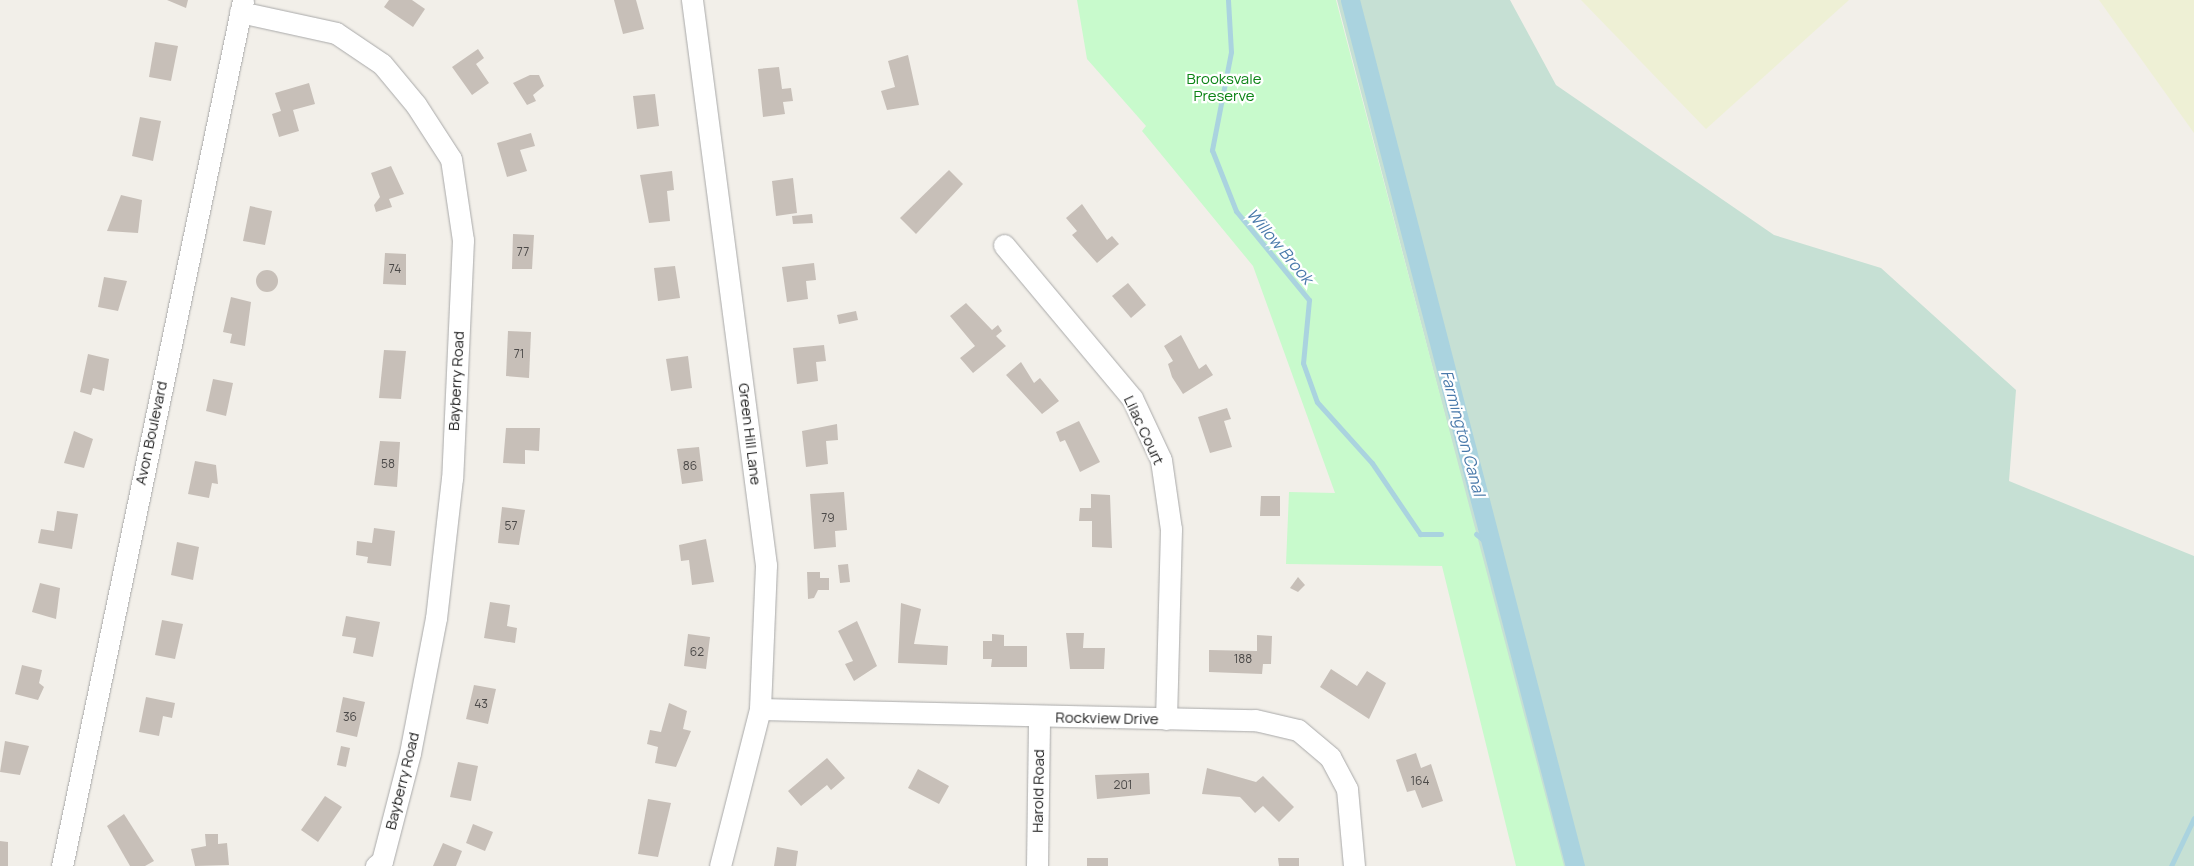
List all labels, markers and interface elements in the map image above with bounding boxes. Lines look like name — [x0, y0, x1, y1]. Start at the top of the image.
park label: Brooksvale Preserve — [1187, 69, 1261, 104]
water label: Willow Brook — [1243, 204, 1317, 288]
house number: 77 — [517, 245, 529, 259]
house number: 74 — [389, 262, 401, 276]
street label: Bayberry Road — [444, 331, 468, 431]
house number: 71 — [514, 347, 524, 361]
water label: Farmington Canal — [1437, 368, 1489, 498]
street label: Avon Boulevard — [131, 379, 171, 487]
street label: Green Hill Lane — [735, 382, 765, 486]
street label: Lilac Court — [1120, 393, 1168, 467]
house number: 58 — [381, 457, 395, 471]
house number: 86 — [683, 459, 697, 473]
house number: 79 — [821, 511, 835, 525]
house number: 57 — [505, 519, 517, 533]
house number: 62 — [690, 645, 704, 659]
house number: 188 — [1234, 652, 1252, 666]
house number: 43 — [474, 697, 488, 711]
street label: Rockview Drive — [1055, 708, 1159, 728]
house number: 36 — [343, 710, 357, 724]
street label: Bayberry Road — [381, 730, 423, 832]
street label: Harold Road — [1028, 749, 1048, 833]
house number: 164 — [1410, 774, 1430, 788]
house number: 201 — [1114, 778, 1132, 792]

